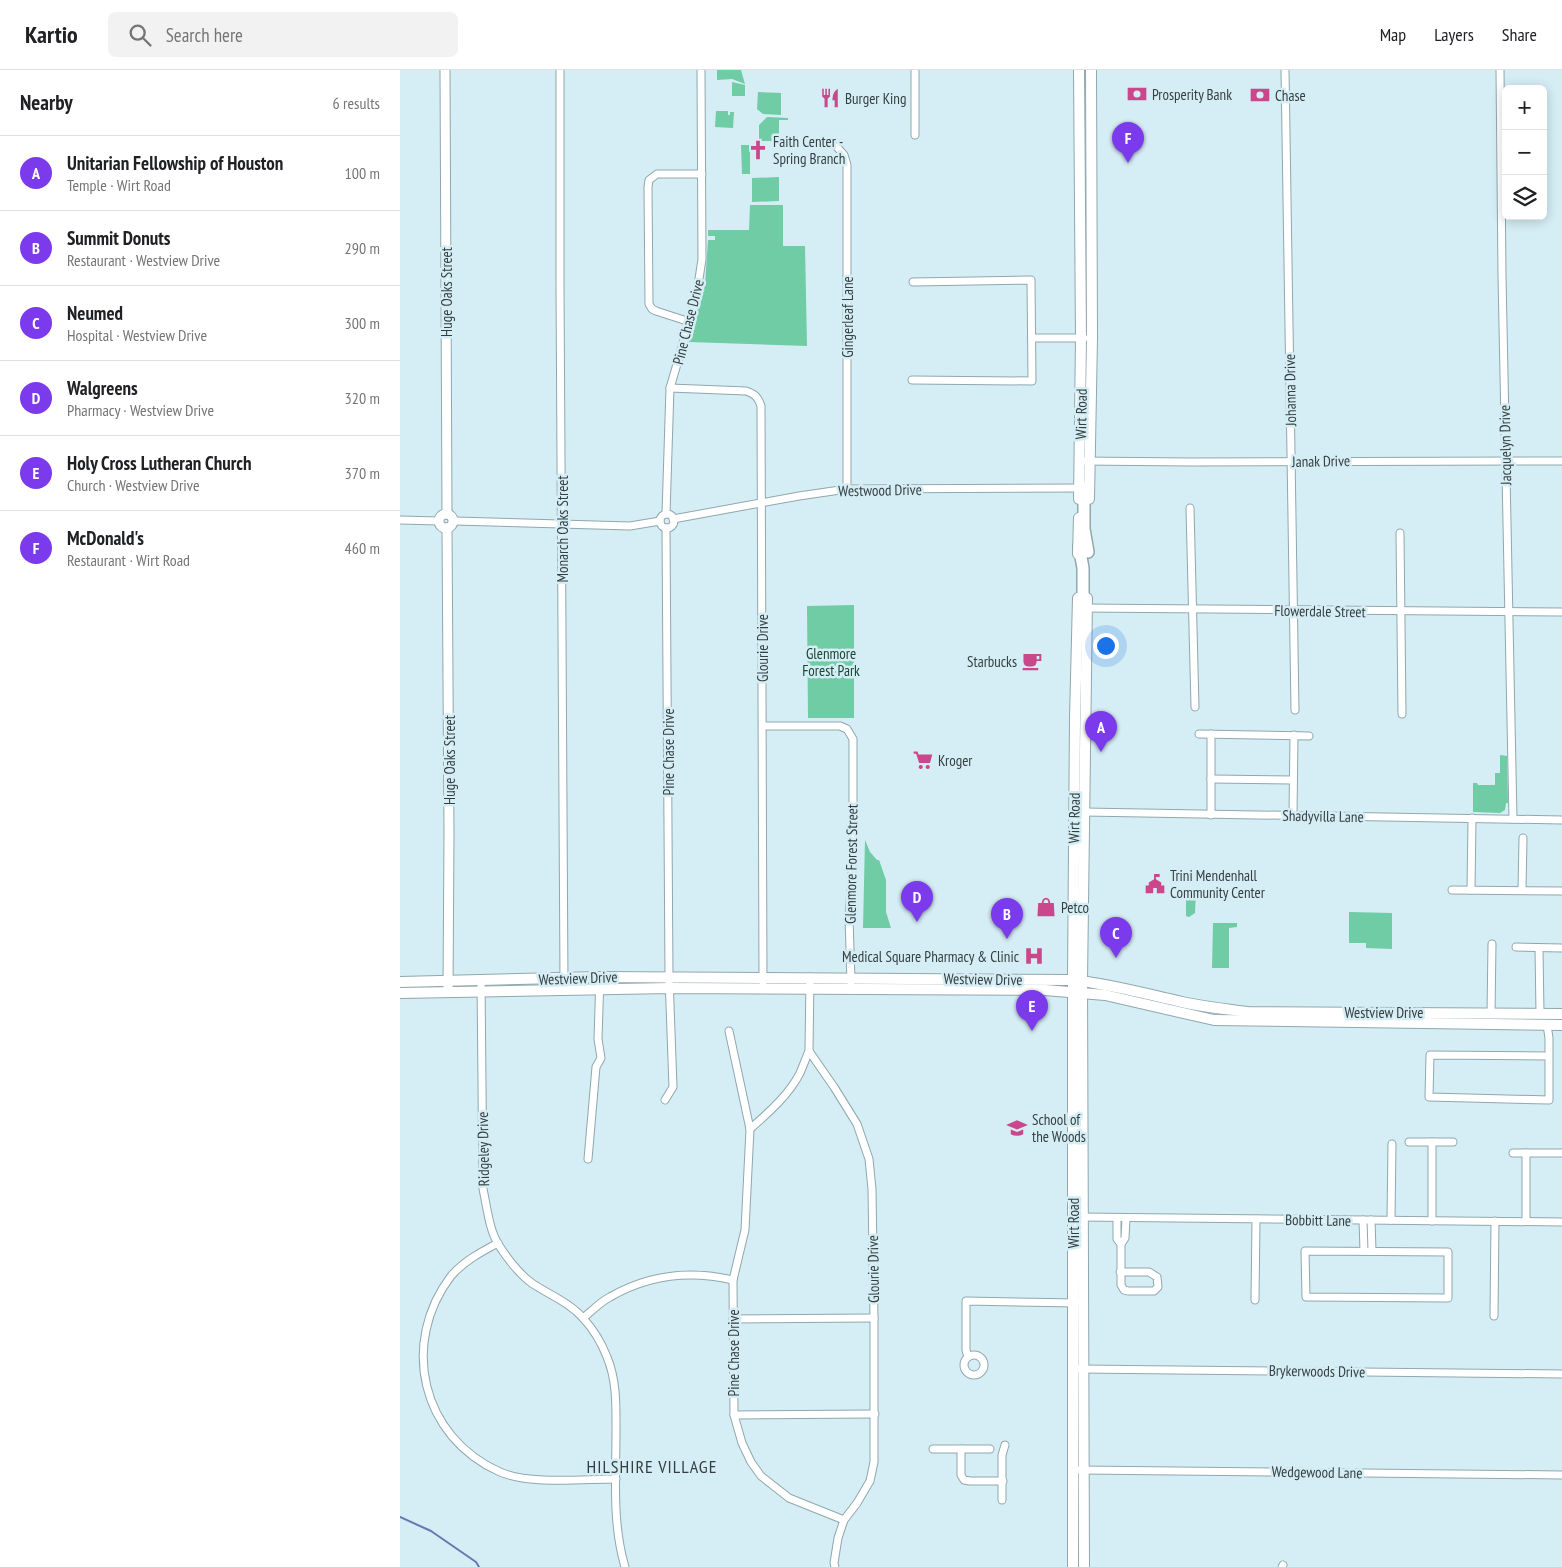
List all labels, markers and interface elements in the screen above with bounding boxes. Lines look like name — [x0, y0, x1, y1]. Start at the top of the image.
search box — [108, 12, 458, 57]
text: Kartio — [25, 19, 78, 50]
icon: search — [126, 21, 154, 49]
text: Search here — [166, 23, 243, 47]
text: Map — [1380, 23, 1406, 46]
text: Layers — [1434, 23, 1474, 46]
text: Share — [1502, 23, 1537, 46]
bank icon: Prosperity Bank — [1126, 83, 1148, 105]
bank icon: Chase — [1249, 84, 1271, 106]
place label: Prosperity Bank — [1152, 85, 1232, 104]
map controls — [1502, 85, 1547, 220]
button: + — [1502, 85, 1547, 130]
place label: Chase — [1275, 86, 1306, 105]
restaurant icon: Burger King — [819, 87, 841, 109]
text: Nearby — [20, 89, 73, 116]
place label: Burger King — [845, 89, 906, 108]
text: 6 results — [333, 93, 380, 113]
pin: F — [1112, 122, 1144, 163]
button: − — [1502, 130, 1547, 175]
place label: Faith Center - Spring Branch — [773, 132, 845, 168]
church icon: Faith Center - Spring Branch — [747, 139, 769, 161]
text: Unitarian Fellowship of Houston — [67, 151, 283, 175]
text: A — [32, 163, 40, 183]
text: 100 m — [345, 163, 380, 183]
text: Temple · Wirt Road — [67, 175, 171, 195]
button: layers — [1502, 175, 1547, 220]
text: Summit Donuts — [67, 226, 171, 250]
text: B — [32, 238, 40, 258]
text: 290 m — [345, 238, 380, 258]
street label: Huge Oaks Street — [437, 247, 456, 337]
text: Restaurant · Westview Drive — [67, 250, 220, 270]
street label: Gingerleaf Lane — [838, 276, 857, 358]
street label: Pine Chase Drive — [668, 277, 708, 367]
text: Neumed — [67, 301, 123, 325]
text: C — [32, 313, 40, 333]
text: 300 m — [345, 313, 380, 333]
text: Hospital · Westview Drive — [67, 325, 207, 345]
street label: Johanna Drive — [1280, 354, 1300, 427]
text: Walgreens — [67, 376, 138, 400]
text: D — [32, 388, 40, 408]
text: 320 m — [345, 388, 380, 408]
street label: Wirt Road — [1071, 388, 1091, 440]
text: Pharmacy · Westview Drive — [67, 400, 214, 420]
street label: Jacquelyn Drive — [1495, 405, 1515, 486]
text: Holy Cross Lutheran Church — [67, 451, 251, 475]
street label: Janak Drive — [1291, 451, 1350, 471]
text: E — [33, 463, 39, 483]
text: 370 m — [345, 463, 380, 483]
text: Church · Westview Drive — [67, 475, 200, 495]
street label: Monarch Oaks Street — [553, 475, 572, 583]
street label: Westwood Drive — [838, 480, 922, 500]
text: McDonald's — [67, 526, 144, 550]
text: F — [33, 538, 39, 558]
text: 460 m — [345, 538, 380, 558]
text: Restaurant · Wirt Road — [67, 550, 190, 570]
street label: Flowerdale Street — [1274, 601, 1366, 621]
street label: Glourie Drive — [753, 614, 772, 682]
your location — [1093, 633, 1119, 659]
park label: Glenmore Forest Park — [802, 644, 860, 680]
cafe icon: Starbucks — [1021, 650, 1043, 672]
place label: Starbucks — [967, 652, 1017, 671]
street label: Pine Chase Drive — [659, 708, 678, 796]
pin: A — [1085, 711, 1117, 752]
street label: Huge Oaks Street — [440, 715, 459, 805]
supermarket icon: Kroger — [912, 749, 934, 771]
place label: Kroger — [938, 751, 973, 770]
street label: Wirt Road — [1064, 792, 1084, 844]
street label: Glenmore Forest Street — [840, 804, 862, 924]
street label: Shadyvilla Lane — [1282, 806, 1364, 826]
place label: Trini Mendenhall Community Center — [1170, 866, 1266, 902]
public building icon: Trini Mendenhall Community Center — [1144, 873, 1166, 895]
pin: D — [901, 881, 933, 922]
shop icon: Petco — [1035, 896, 1057, 918]
pin: B — [991, 898, 1023, 939]
place label: Petco — [1061, 898, 1089, 917]
pin: C — [1100, 917, 1132, 958]
hospital icon: Medical Square Pharmacy & Clinic — [1023, 945, 1045, 967]
place label: Medical Square Pharmacy & Clinic — [842, 947, 1020, 966]
street label: Westview Drive — [538, 967, 618, 989]
street label: Westview Drive — [943, 969, 1023, 989]
pin: E — [1016, 990, 1048, 1031]
street label: Westview Drive — [1345, 1003, 1424, 1022]
place label: School of the Woods — [1032, 1110, 1086, 1146]
street label: Ridgeley Drive — [473, 1111, 493, 1187]
school or university icon: School of the Woods — [1006, 1117, 1028, 1139]
street label: Wirt Road — [1064, 1198, 1083, 1248]
street label: Bobbitt Lane — [1285, 1210, 1351, 1230]
street label: Glourie Drive — [863, 1235, 883, 1303]
street label: Pine Chase Drive — [724, 1309, 743, 1397]
street label: Brykerwoods Drive — [1269, 1361, 1365, 1381]
district label: HILSHIRE VILLAGE — [587, 1455, 717, 1478]
street label: Wedgewood Lane — [1271, 1462, 1363, 1482]

